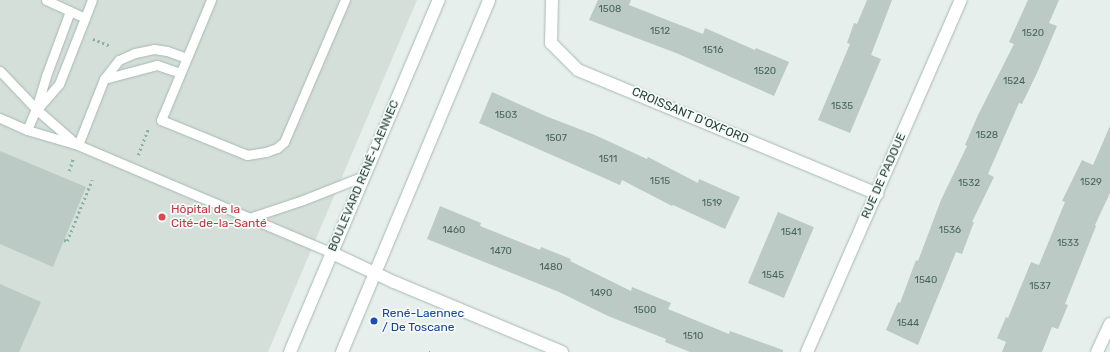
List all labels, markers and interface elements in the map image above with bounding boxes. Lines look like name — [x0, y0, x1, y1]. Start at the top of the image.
house number: 1508 — [599, 4, 621, 16]
house number: 1512 — [650, 26, 670, 38]
house number: 1520 — [1022, 28, 1044, 40]
house number: 1516 — [703, 45, 723, 57]
house number: 1520 — [754, 66, 776, 78]
house number: 1524 — [1003, 76, 1025, 88]
street label: CROISSANT D'OXFORD — [629, 85, 751, 147]
street label: BOULEVARD RENÉ-LAENNEC — [326, 98, 402, 254]
house number: 1535 — [831, 101, 853, 113]
house number: 1503 — [495, 110, 517, 122]
house number: 1528 — [976, 130, 998, 142]
street label: RUE DE PADOUE — [859, 131, 909, 221]
house number: 1507 — [545, 133, 567, 145]
house number: 1511 — [599, 154, 617, 166]
house number: 1515 — [650, 176, 670, 188]
house number: 1529 — [1080, 177, 1102, 189]
house number: 1532 — [958, 178, 980, 190]
house number: 1519 — [702, 198, 722, 210]
place label: Hôpital de la Cité-de-la-Santé — [171, 203, 267, 231]
marker: Hôpital de la Cité-de-la-Santé — [156, 211, 168, 223]
house number: 1460 — [443, 225, 465, 237]
house number: 1536 — [939, 225, 961, 237]
house number: 1541 — [781, 227, 801, 239]
house number: 1533 — [1057, 238, 1079, 250]
house number: 1470 — [490, 246, 512, 258]
house number: 1480 — [539, 262, 563, 274]
house number: 1545 — [762, 270, 784, 282]
house number: 1540 — [915, 275, 937, 287]
house number: 1537 — [1029, 281, 1051, 293]
house number: 1490 — [590, 288, 612, 300]
house number: 1500 — [634, 305, 656, 317]
place label: René-Laennec / De Toscane — [382, 307, 464, 335]
marker: René-Laennec / De Toscane — [369, 316, 379, 326]
house number: 1544 — [897, 318, 919, 330]
house number: 1510 — [683, 331, 703, 343]

